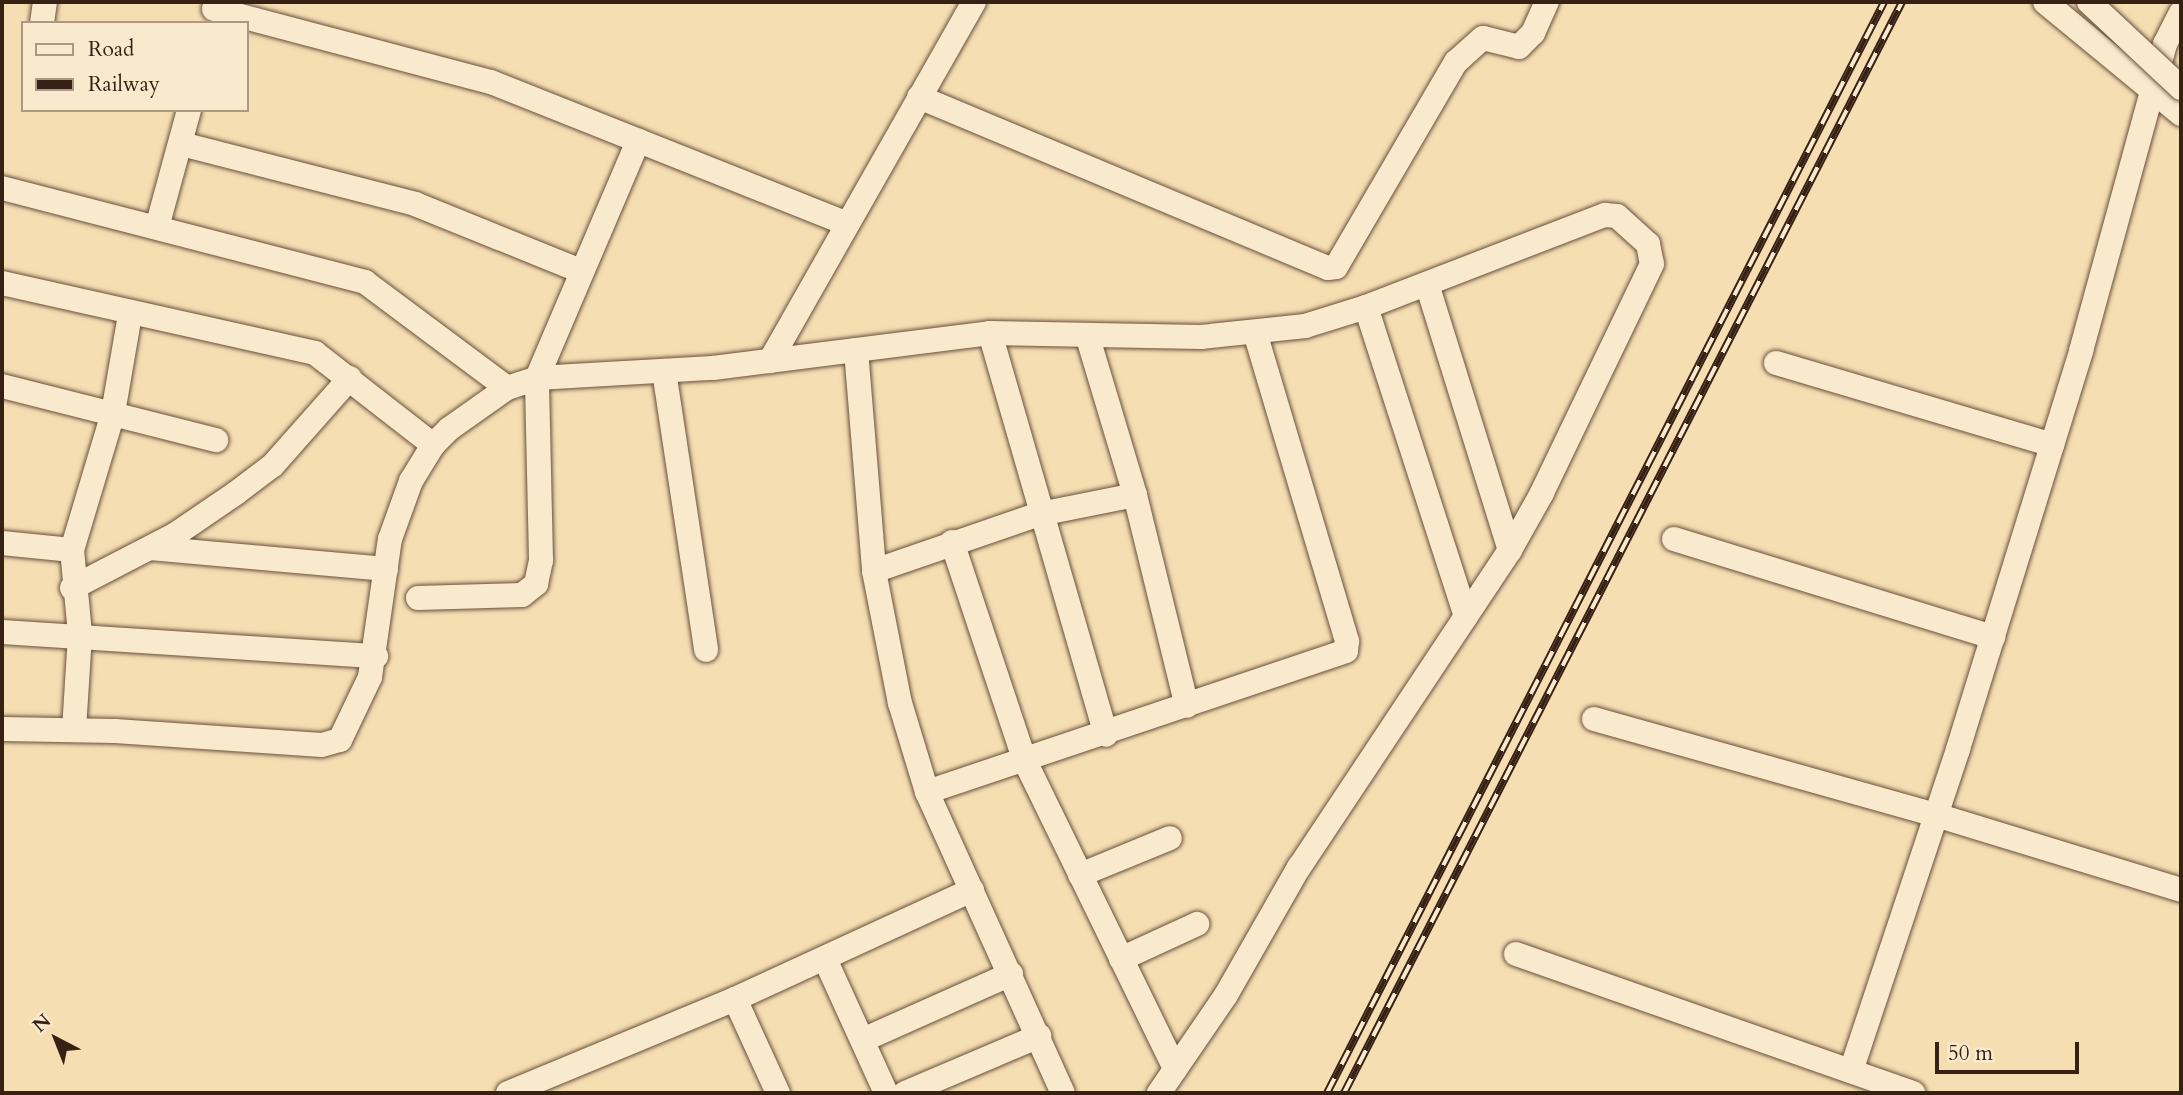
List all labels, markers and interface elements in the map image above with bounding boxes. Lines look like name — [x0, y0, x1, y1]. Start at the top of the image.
legend — [21, 21, 248, 112]
text: Road — [88, 35, 134, 64]
text: Railway — [88, 70, 160, 99]
north arrow — [21, 1004, 91, 1074]
text: N — [27, 1008, 57, 1039]
scale bar — [1938, 1028, 2082, 1072]
text: 50 m — [1948, 1039, 1993, 1068]

